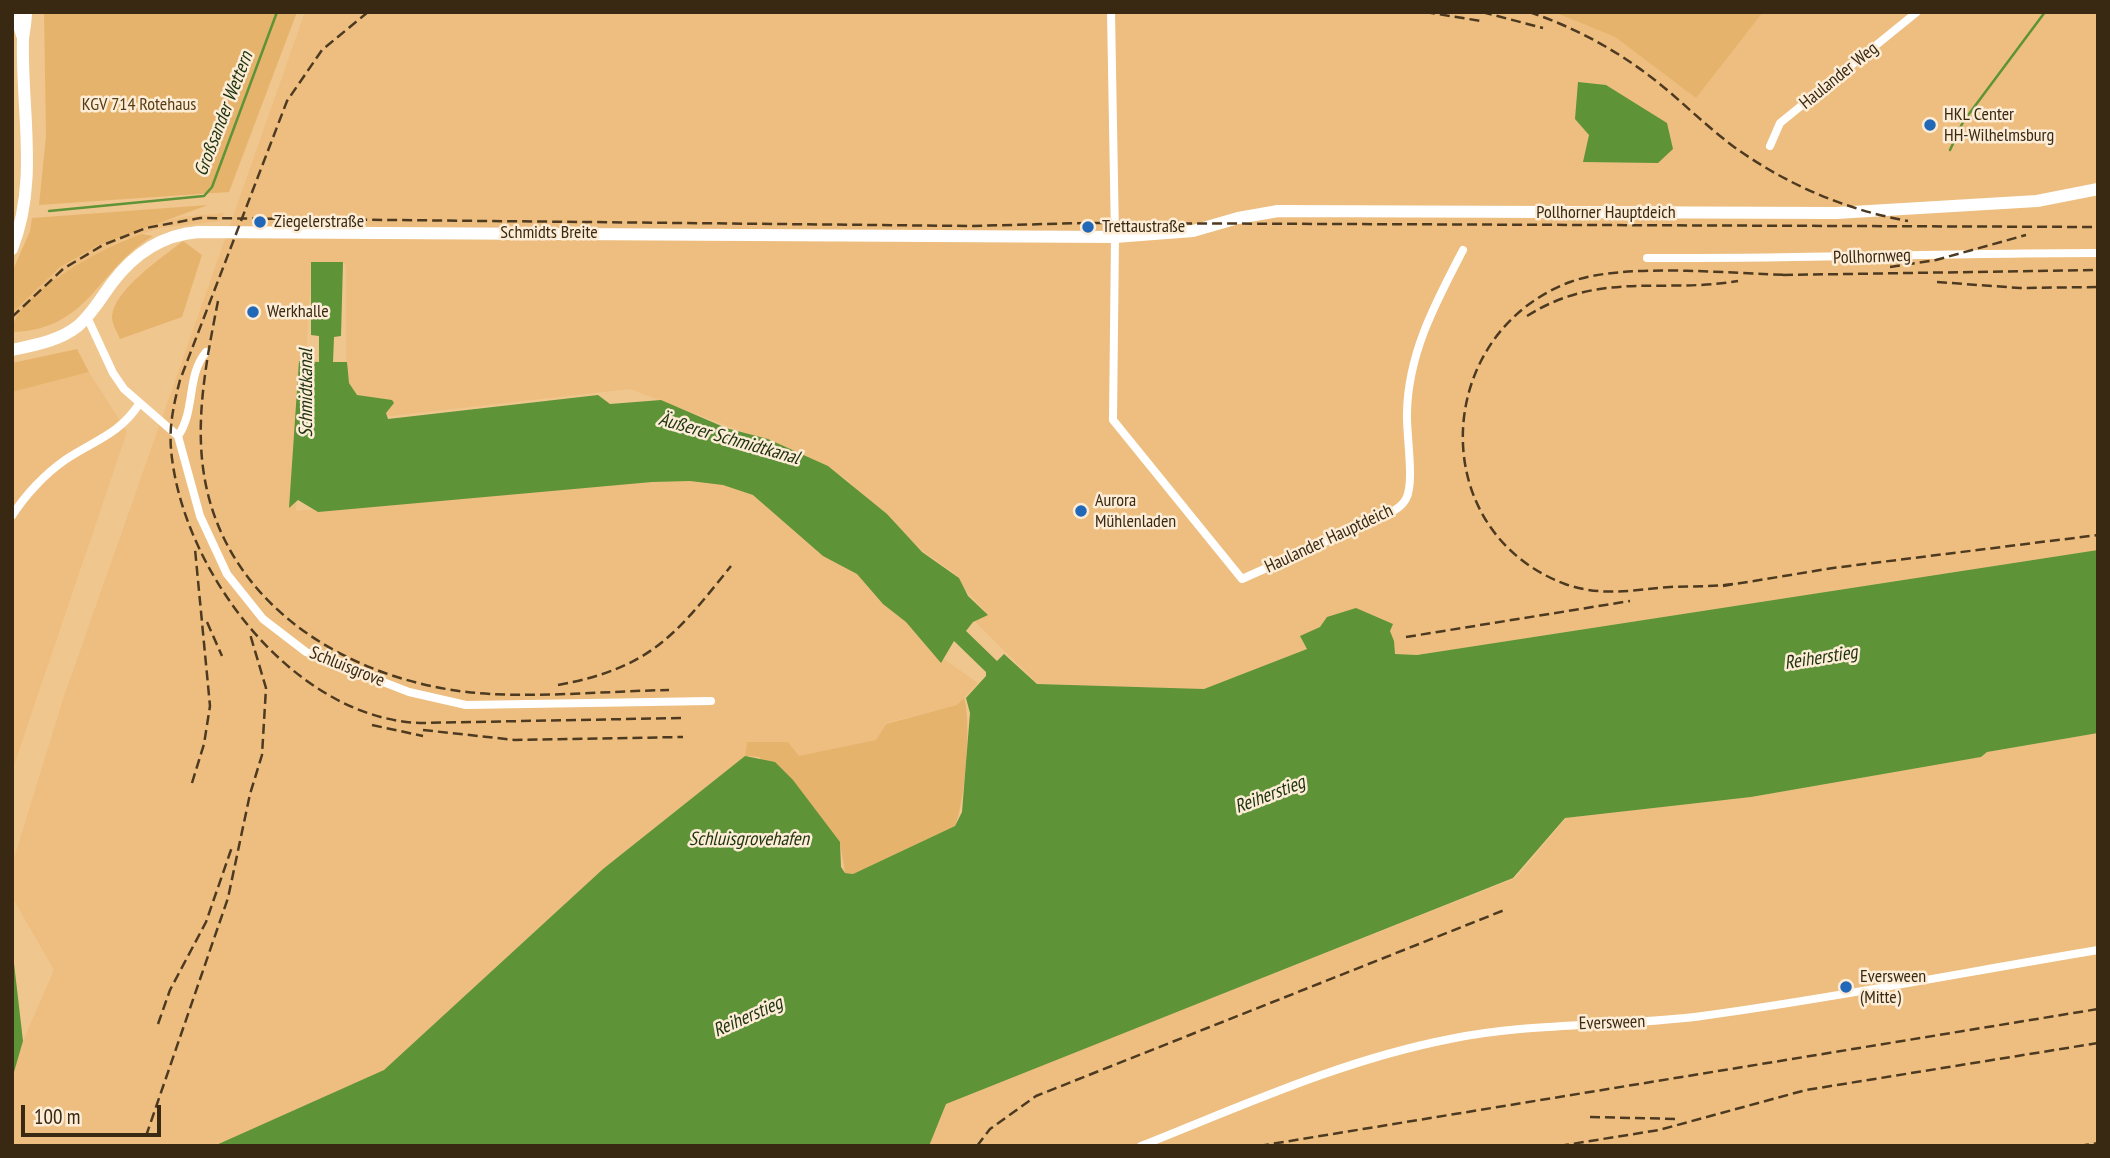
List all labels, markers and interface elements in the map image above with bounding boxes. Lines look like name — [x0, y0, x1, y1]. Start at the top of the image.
street label: Haulander Weg — [1796, 38, 1882, 114]
water label: Großsander Wettern — [190, 49, 258, 179]
park label: KGV 714 Rotehaus — [82, 94, 196, 116]
place label: HKL Center HH-Wilhelmsburg — [1944, 104, 2054, 146]
marker: HKL Center HH-Wilhelmsburg — [1922, 117, 1938, 133]
street label: Pollhorner Hauptdeich — [1536, 202, 1676, 224]
place label: Ziegelerstraße — [274, 211, 364, 233]
marker: Ziegelerstraße — [252, 214, 268, 230]
place label: Trettaustraße — [1102, 216, 1185, 238]
marker: Trettaustraße — [1080, 219, 1096, 235]
street label: Schmidts Breite — [500, 222, 598, 244]
street label: Pollhornweg — [1833, 245, 1911, 269]
place label: Werkhalle — [267, 301, 329, 323]
marker: Werkhalle — [245, 304, 261, 320]
water label: Schmidtkanal — [296, 349, 318, 437]
water label: Äußerer Schmidtkanal — [656, 408, 802, 470]
place label: Aurora Mühlenladen — [1095, 490, 1176, 532]
street label: Haulander Hauptdeich — [1262, 500, 1396, 578]
marker: Aurora Mühlenladen — [1073, 503, 1089, 519]
water label: Reiherstieg — [1783, 641, 1859, 675]
street label: Schluisgrove — [306, 642, 388, 692]
water label: Reiherstieg — [1232, 771, 1308, 819]
water label: Schluisgrovehafen — [689, 829, 809, 851]
place label: Eversween (Mitte) — [1860, 966, 1926, 1009]
marker: Eversween (Mitte) — [1838, 979, 1854, 995]
water label: Reiherstieg — [710, 992, 786, 1042]
street label: Eversween — [1579, 1011, 1645, 1035]
scale bar — [24, 1092, 164, 1136]
text: 100 m — [34, 1103, 80, 1130]

